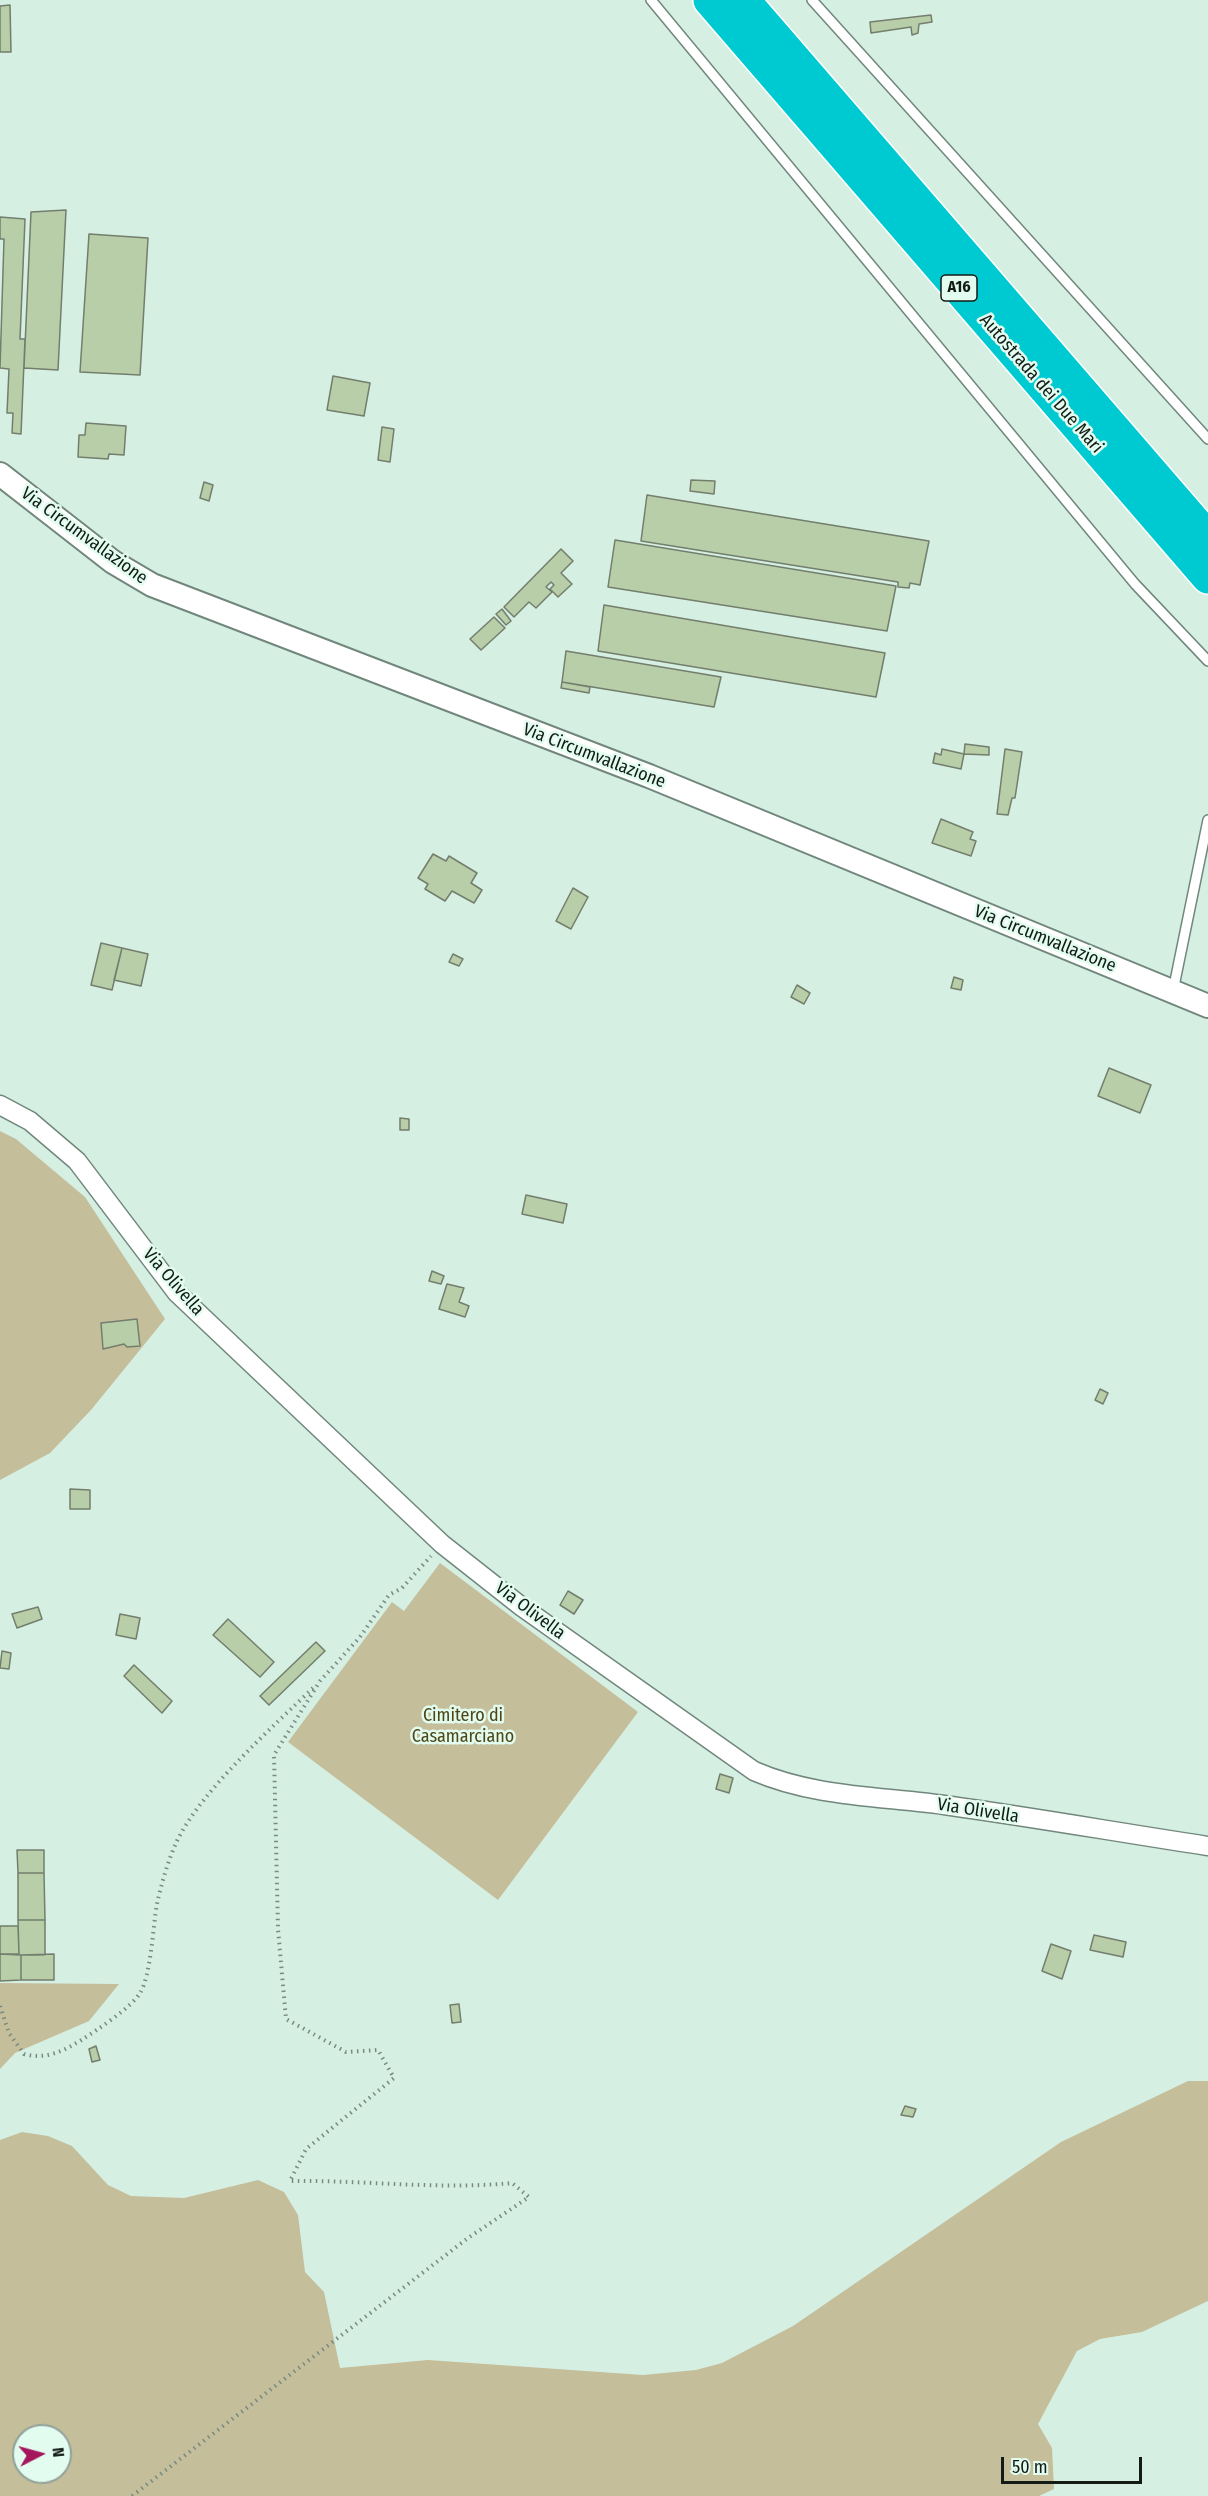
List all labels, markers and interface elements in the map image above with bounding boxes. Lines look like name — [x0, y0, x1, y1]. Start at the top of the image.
road number: A16 — [941, 275, 977, 301]
street label: Autostrada dei Due Mari — [975, 310, 1107, 458]
street label: Via Circumvallazione — [17, 483, 151, 589]
street label: Via Circumvallazione — [520, 719, 668, 793]
street label: Via Circumvallazione — [971, 901, 1119, 977]
street label: Via Olivella — [138, 1244, 208, 1320]
street label: Via Olivella — [491, 1578, 569, 1644]
park label: Cimitero di Casamarciano — [412, 1705, 514, 1748]
street label: Via Olivella — [936, 1794, 1020, 1828]
north arrow — [12, 2424, 72, 2484]
scale bar — [1004, 2445, 1145, 2483]
text: N — [48, 2447, 68, 2458]
text: 50 m — [1012, 2456, 1048, 2478]

